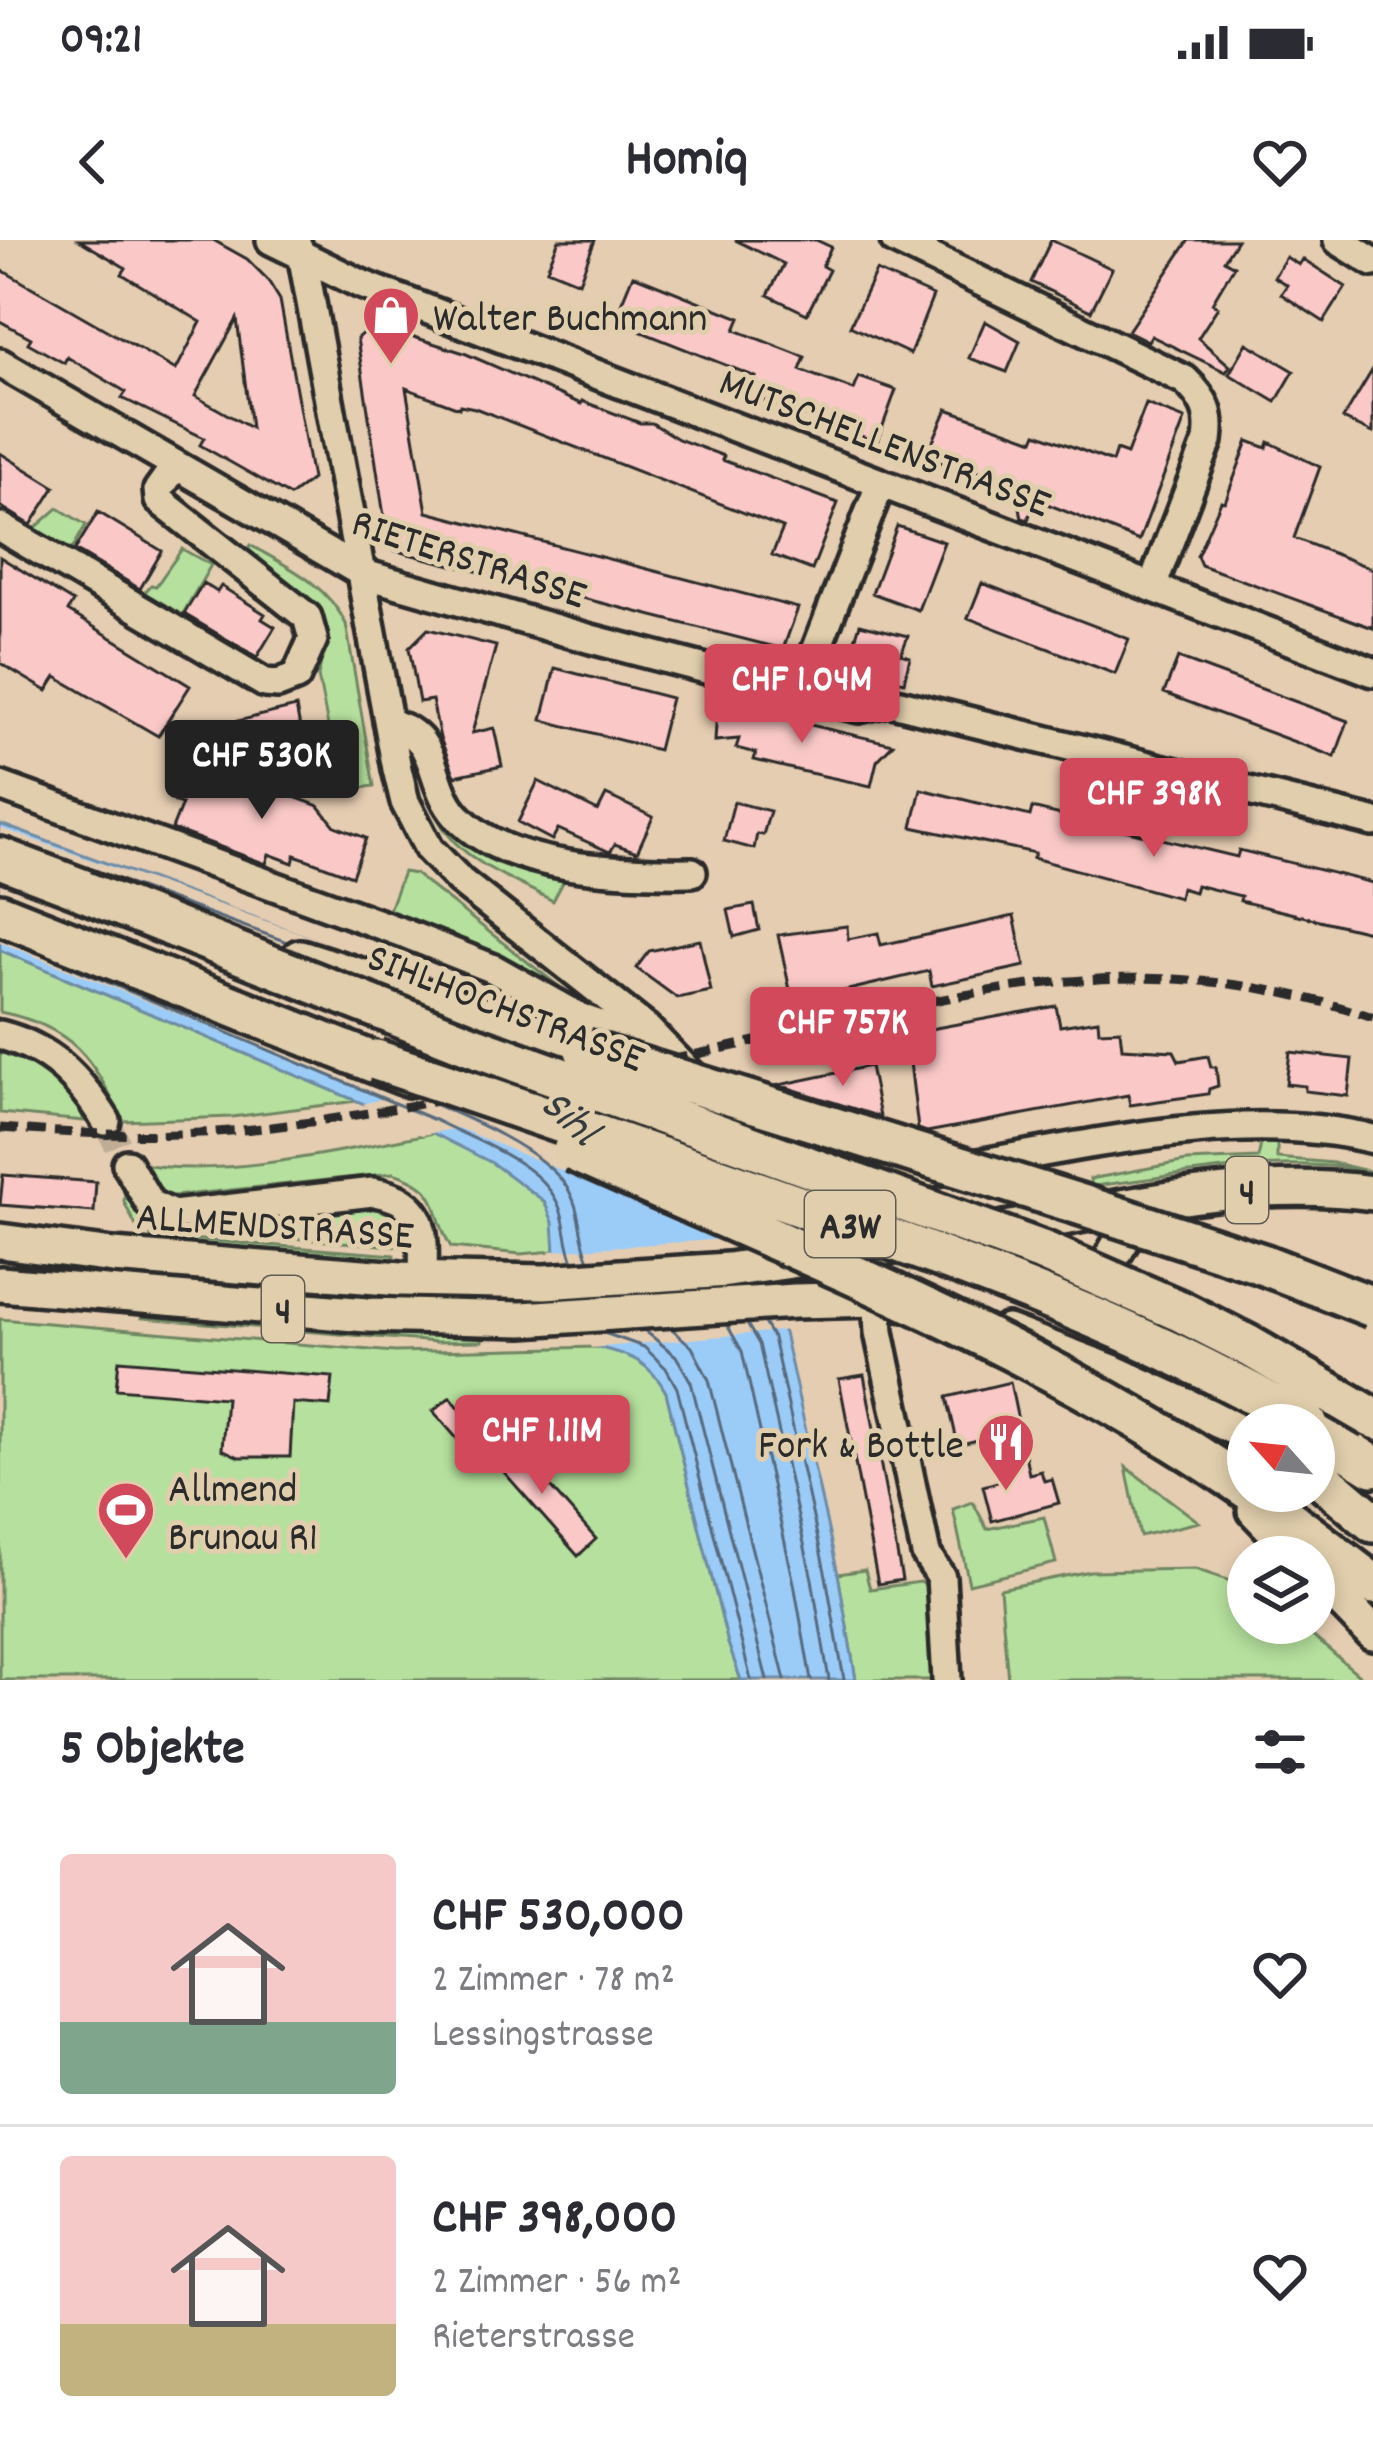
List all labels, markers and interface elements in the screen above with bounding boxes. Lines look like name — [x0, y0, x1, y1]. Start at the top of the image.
text: 09:21 — [60, 10, 142, 74]
text: Homiq — [625, 124, 748, 201]
icon: back — [60, 129, 126, 195]
icon: heart — [1247, 129, 1313, 195]
shop icon: Walter Buchmann — [360, 284, 422, 366]
place label: Walter Buchmann — [433, 292, 707, 352]
street label: MUTSCHELLENSTRASSE — [709, 356, 1058, 537]
street label: RIETERSTRASSE — [343, 496, 593, 629]
pin: CHF 1.04M — [665, 644, 939, 746]
text: CHF 1.04M — [732, 655, 872, 710]
pin: CHF 530K — [138, 720, 386, 822]
text: CHF 530K — [192, 731, 332, 786]
pin: CHF 398K — [1030, 758, 1278, 860]
text: CHF 398K — [1087, 769, 1221, 824]
street label: SIHLHOCHSTRASSE — [357, 931, 652, 1092]
pin: CHF 757K — [719, 987, 967, 1089]
text: CHF 757K — [777, 998, 909, 1053]
water label: Sihl — [524, 1076, 613, 1166]
road number: 4 — [1226, 1157, 1268, 1223]
street label: ALLMENDSTRASSE — [134, 1190, 415, 1270]
road number: A3W — [805, 1191, 895, 1257]
road number: 4 — [262, 1276, 304, 1342]
pin: CHF 1.11M — [405, 1395, 679, 1497]
north arrow — [1227, 1404, 1335, 1512]
map controls — [1227, 1404, 1335, 1644]
text: CHF 1.11M — [482, 1406, 602, 1461]
restaurant icon: Fork & Bottle — [975, 1411, 1037, 1493]
place label: Fork & Bottle — [758, 1419, 964, 1479]
place label: Allmend Brunau R1 — [168, 1463, 318, 1571]
sports icon: Allmend Brunau R1 — [95, 1479, 157, 1561]
button: layers — [1227, 1536, 1335, 1644]
text: 5 Objekte — [60, 1716, 245, 1788]
icon: filters — [1247, 1719, 1313, 1785]
text: CHF 530,000 — [432, 1883, 685, 1955]
icon: home — [156, 1902, 300, 2046]
icon: heart — [1247, 1941, 1313, 2007]
text: 2 Zimmer · 78 m² — [432, 1955, 675, 2010]
text: Lessingstrasse — [432, 2010, 654, 2065]
text: CHF 398,000 — [432, 2185, 677, 2257]
icon: home — [156, 2204, 300, 2348]
icon: heart — [1247, 2243, 1313, 2309]
text: 2 Zimmer · 56 m² — [432, 2257, 681, 2312]
text: Rieterstrasse — [432, 2312, 635, 2367]

